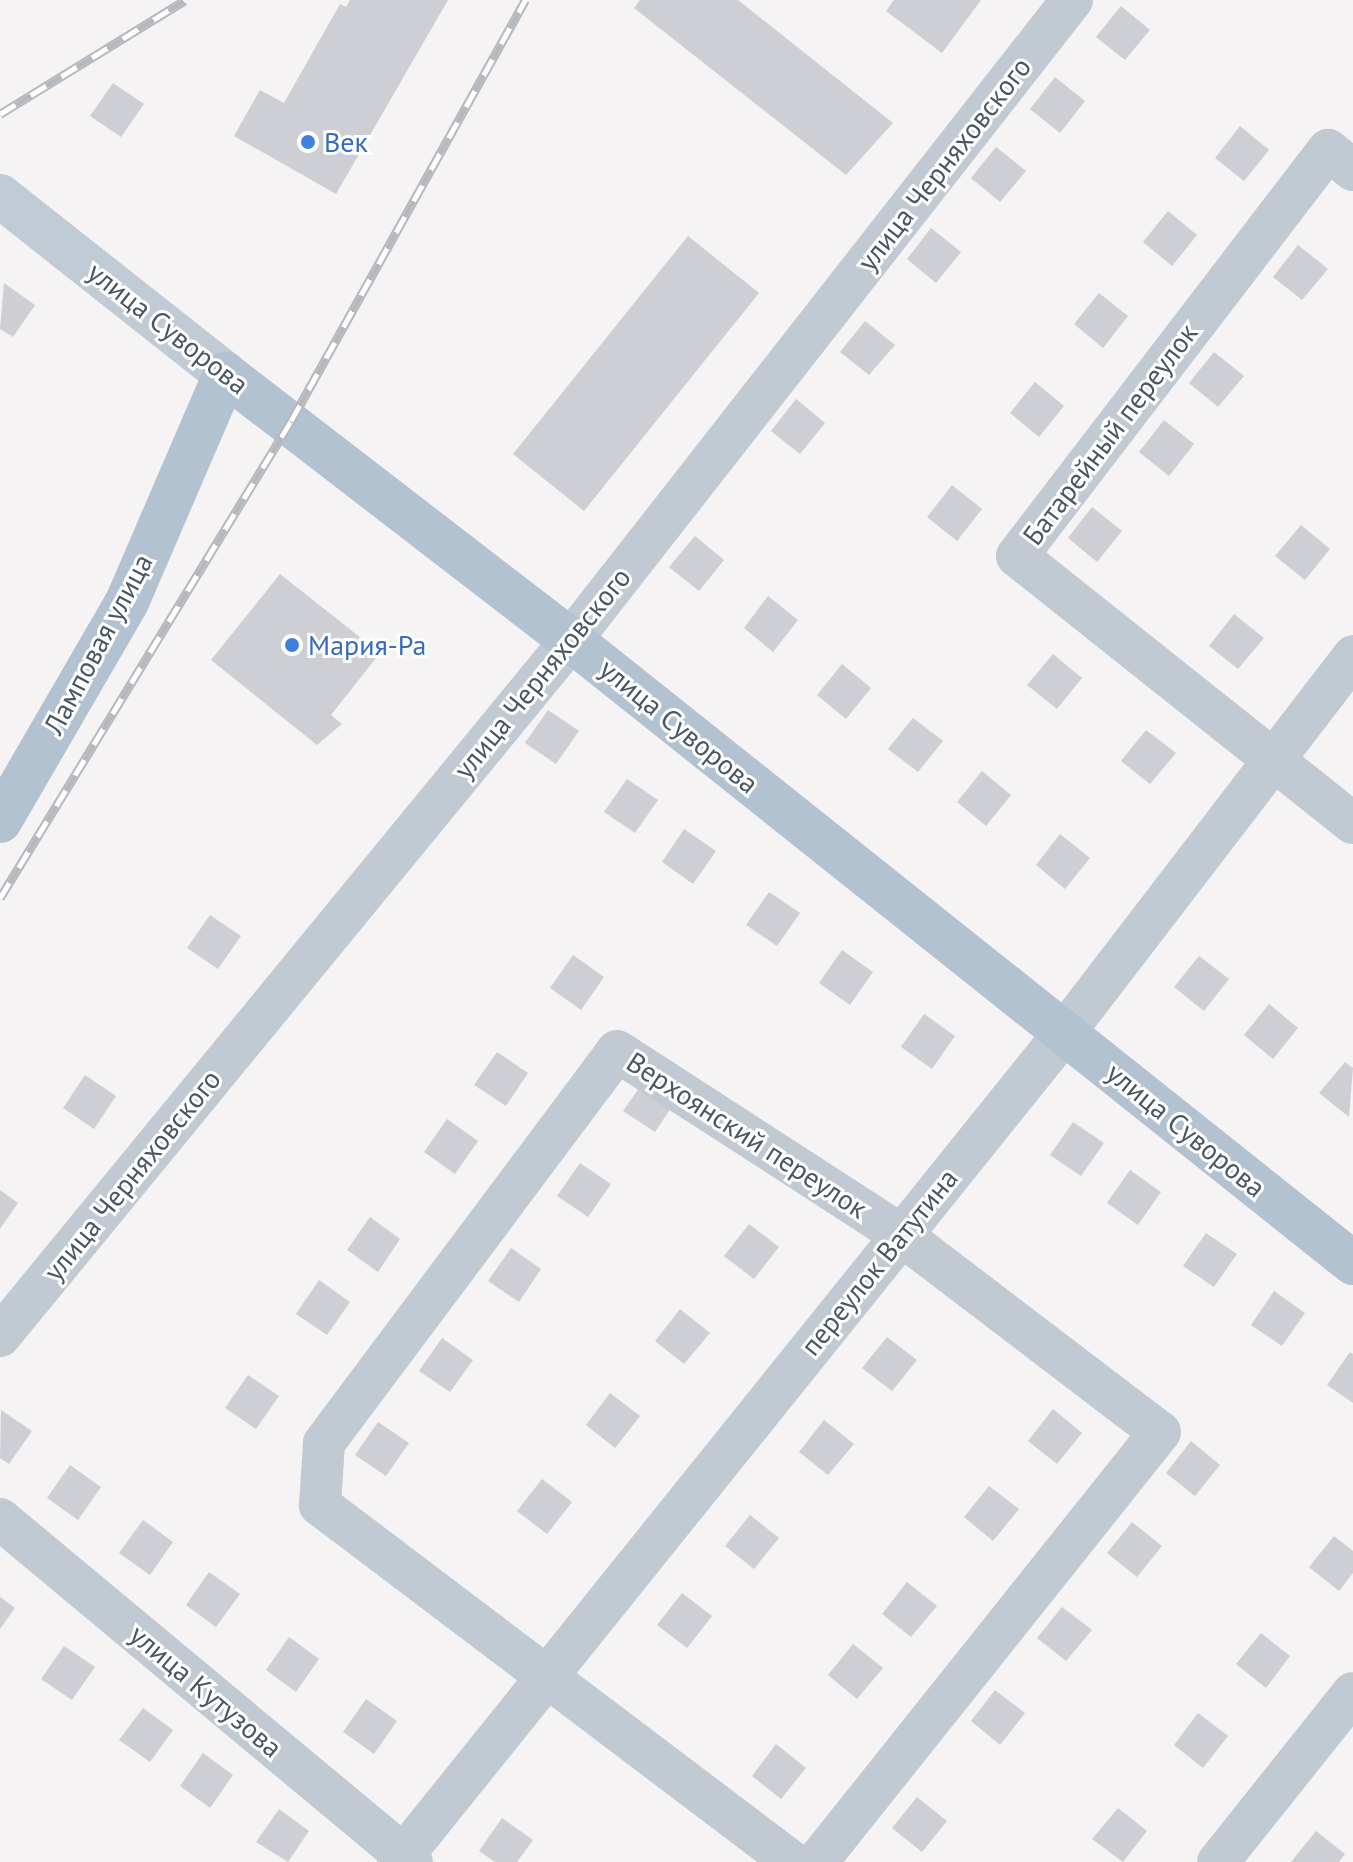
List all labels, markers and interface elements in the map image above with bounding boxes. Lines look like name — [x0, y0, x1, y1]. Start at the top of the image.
street label: улица Черняховского — [850, 50, 1038, 278]
place label: Век — [324, 125, 368, 159]
marker: Век — [299, 133, 317, 151]
street label: улица Суворова — [81, 255, 255, 401]
street label: Батарейный переулок — [1016, 317, 1204, 551]
street label: Ламповая улица — [36, 548, 160, 740]
street label: улица Черняховского — [447, 561, 637, 785]
place label: Мария-Ра — [308, 628, 426, 662]
marker: Мария-Ра — [283, 636, 301, 654]
street label: улица Суворова — [593, 652, 765, 800]
street label: Верхоянский переулок — [621, 1045, 873, 1225]
street label: улица Суворова — [1100, 1056, 1272, 1204]
street label: улица Черняховского — [37, 1063, 227, 1287]
street label: переулок Ватутина — [793, 1162, 965, 1362]
street label: улица Кутузова — [123, 1618, 289, 1764]

